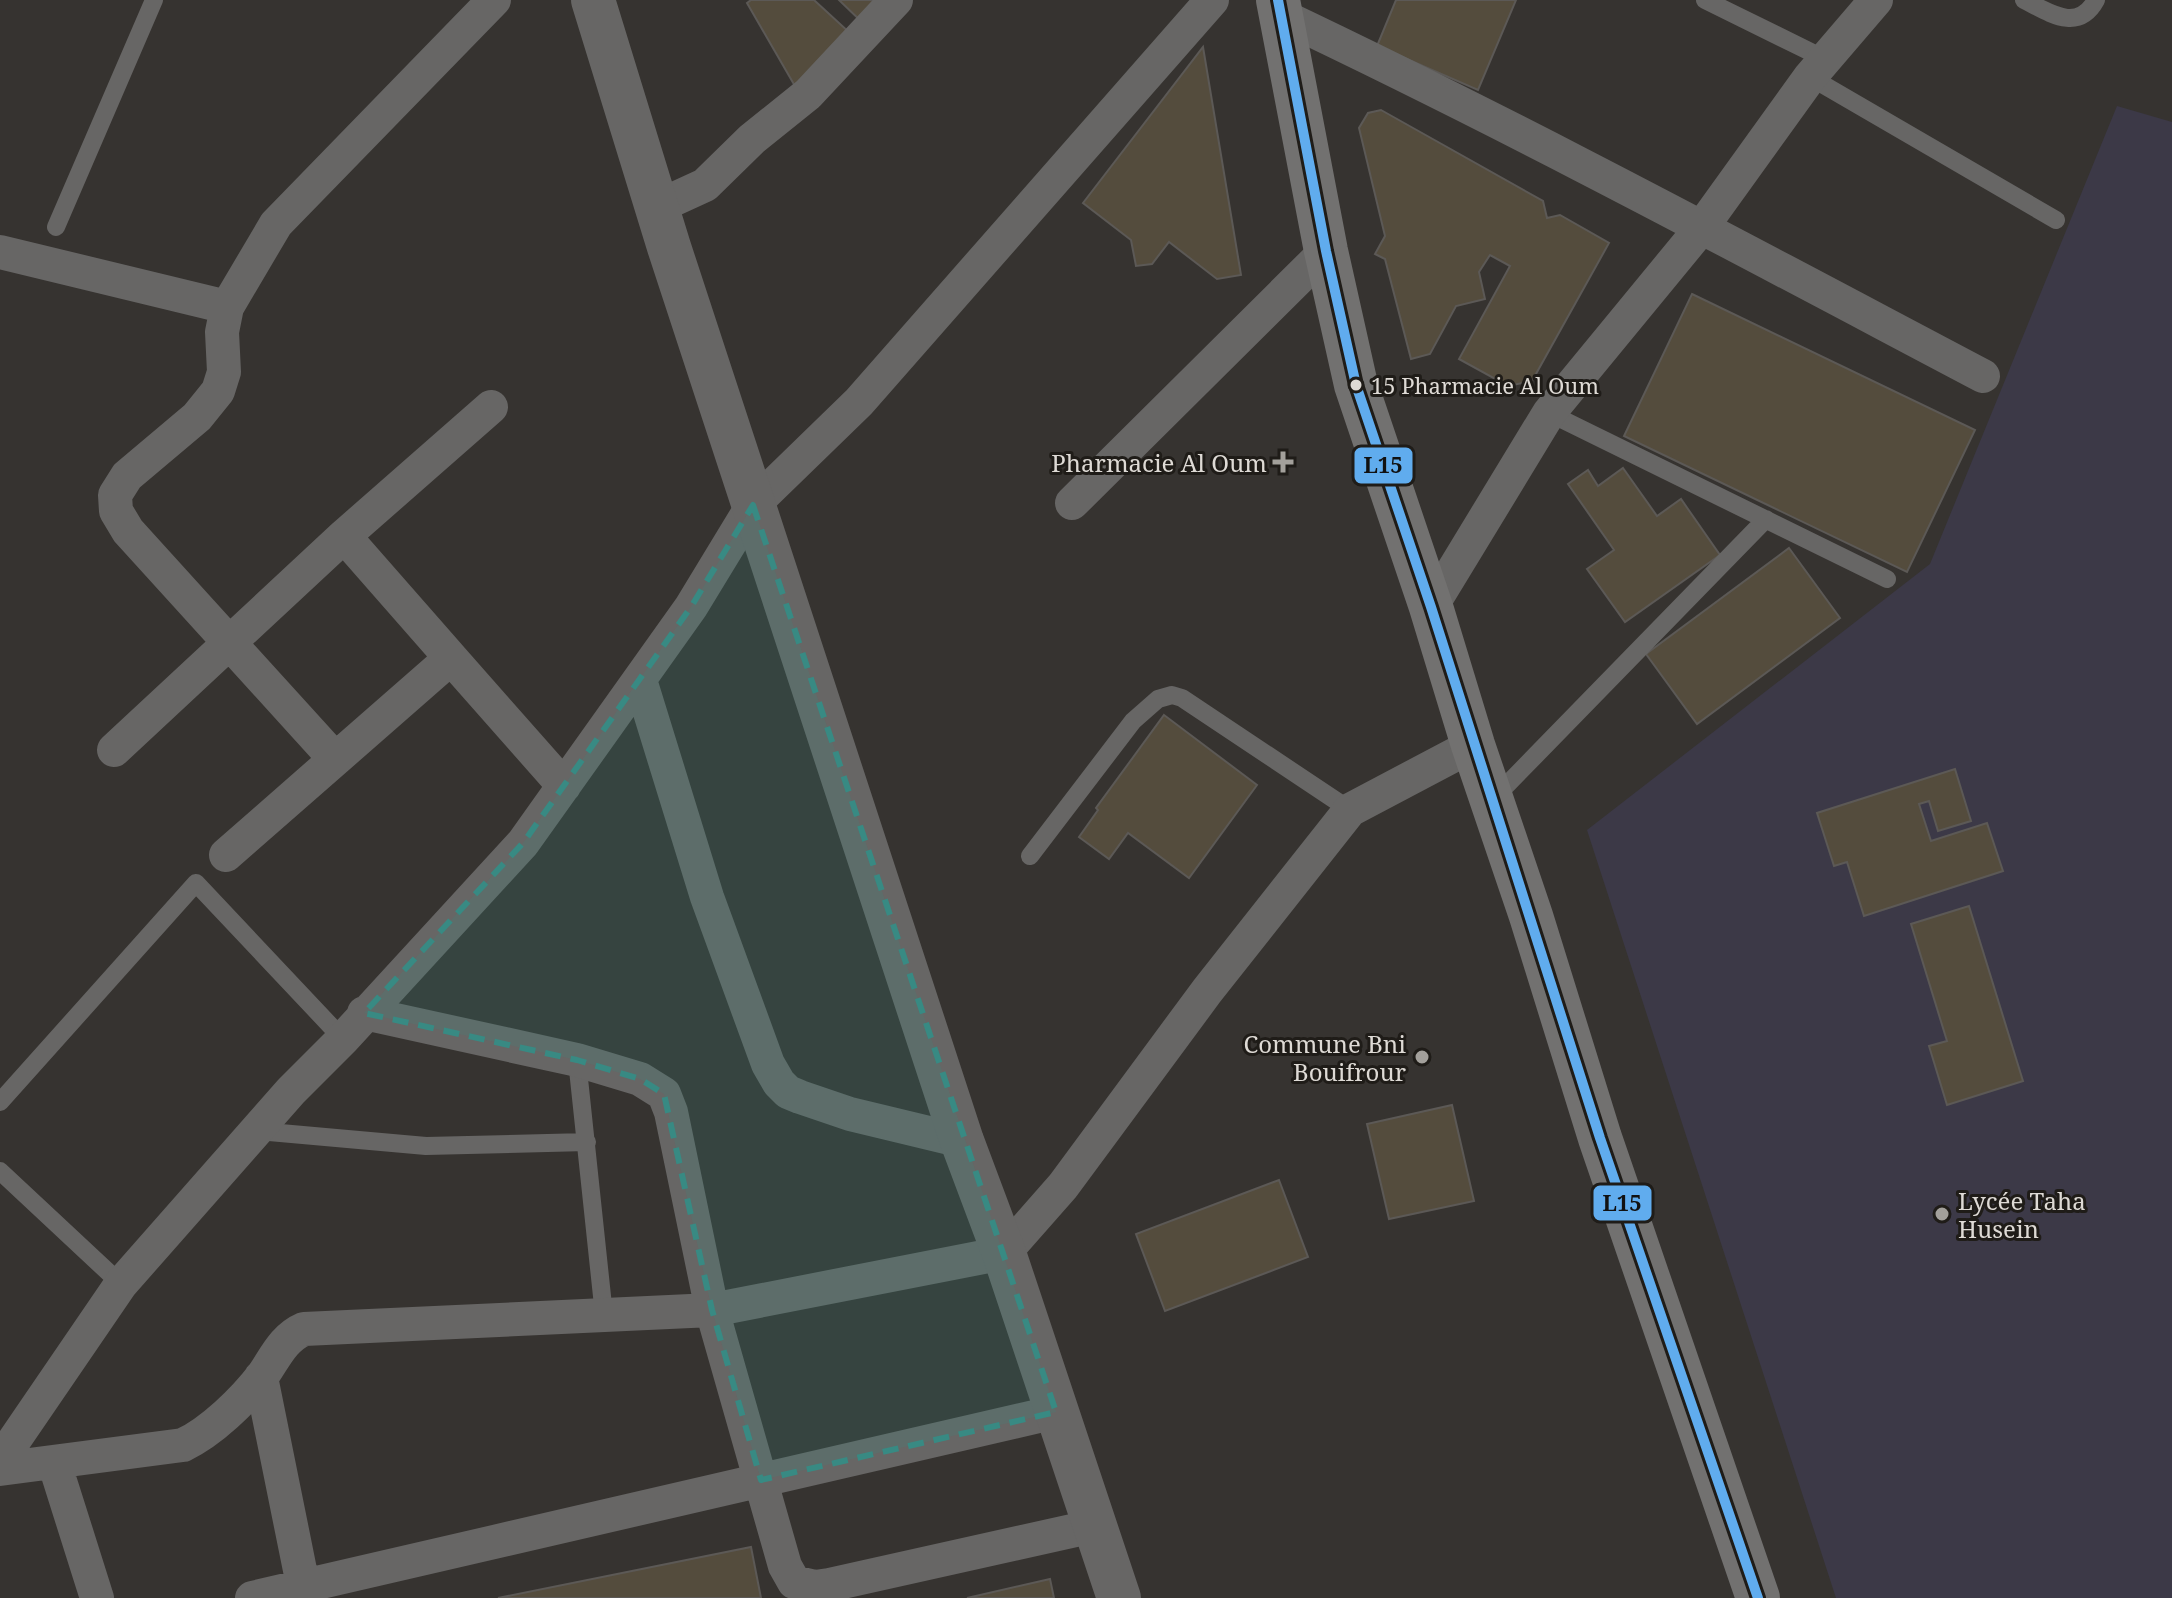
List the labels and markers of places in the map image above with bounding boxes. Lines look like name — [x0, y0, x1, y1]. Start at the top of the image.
place label: 15 Pharmacie Al Oum — [1371, 370, 1599, 400]
marker: 15 Pharmacie Al Oum — [1348, 377, 1364, 393]
place label: Pharmacie Al Oum — [1051, 446, 1267, 479]
marker: Pharmacie Al Oum — [1274, 453, 1292, 471]
place label: Commune Bni Bouifrour — [1243, 1027, 1406, 1088]
marker: Commune Bni Bouifrour — [1413, 1048, 1431, 1066]
place label: Lycée Taha Husein — [1958, 1184, 2086, 1245]
marker: Lycée Taha Husein — [1933, 1205, 1951, 1223]

